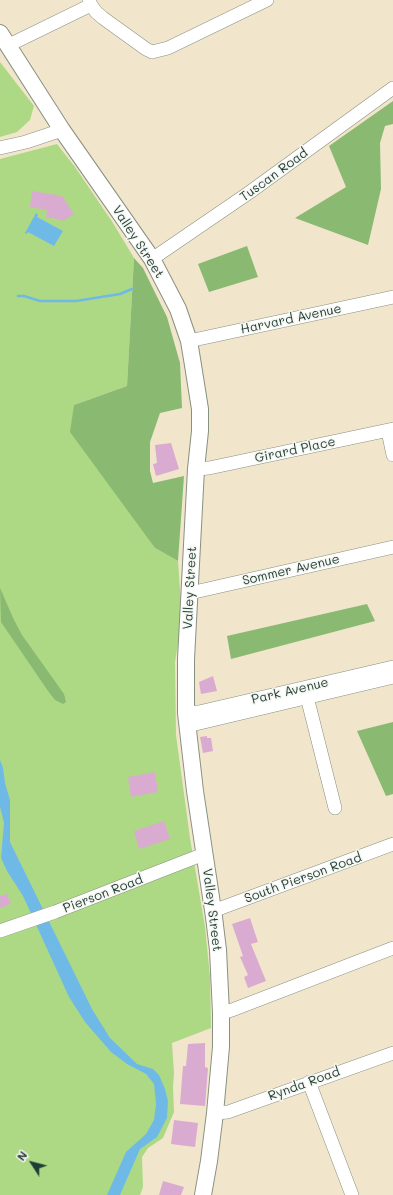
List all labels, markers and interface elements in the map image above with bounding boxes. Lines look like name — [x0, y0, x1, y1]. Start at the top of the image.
street label: Tuscan Road — [237, 145, 311, 205]
street label: Valley Street — [109, 203, 167, 281]
street label: Harvard Avenue — [239, 301, 343, 337]
street label: Girard Place — [253, 434, 337, 466]
street label: Valley Street — [180, 546, 200, 630]
street label: Sommer Avenue — [241, 551, 341, 589]
street label: Park Avenue — [250, 675, 330, 707]
street label: South Pierson Road — [242, 850, 364, 906]
street label: Valley Street — [199, 868, 225, 952]
street label: Pierson Road — [61, 872, 145, 916]
street label: Rynda Road — [266, 1064, 342, 1104]
north arrow — [12, 1143, 52, 1183]
text: N — [13, 1148, 30, 1163]

